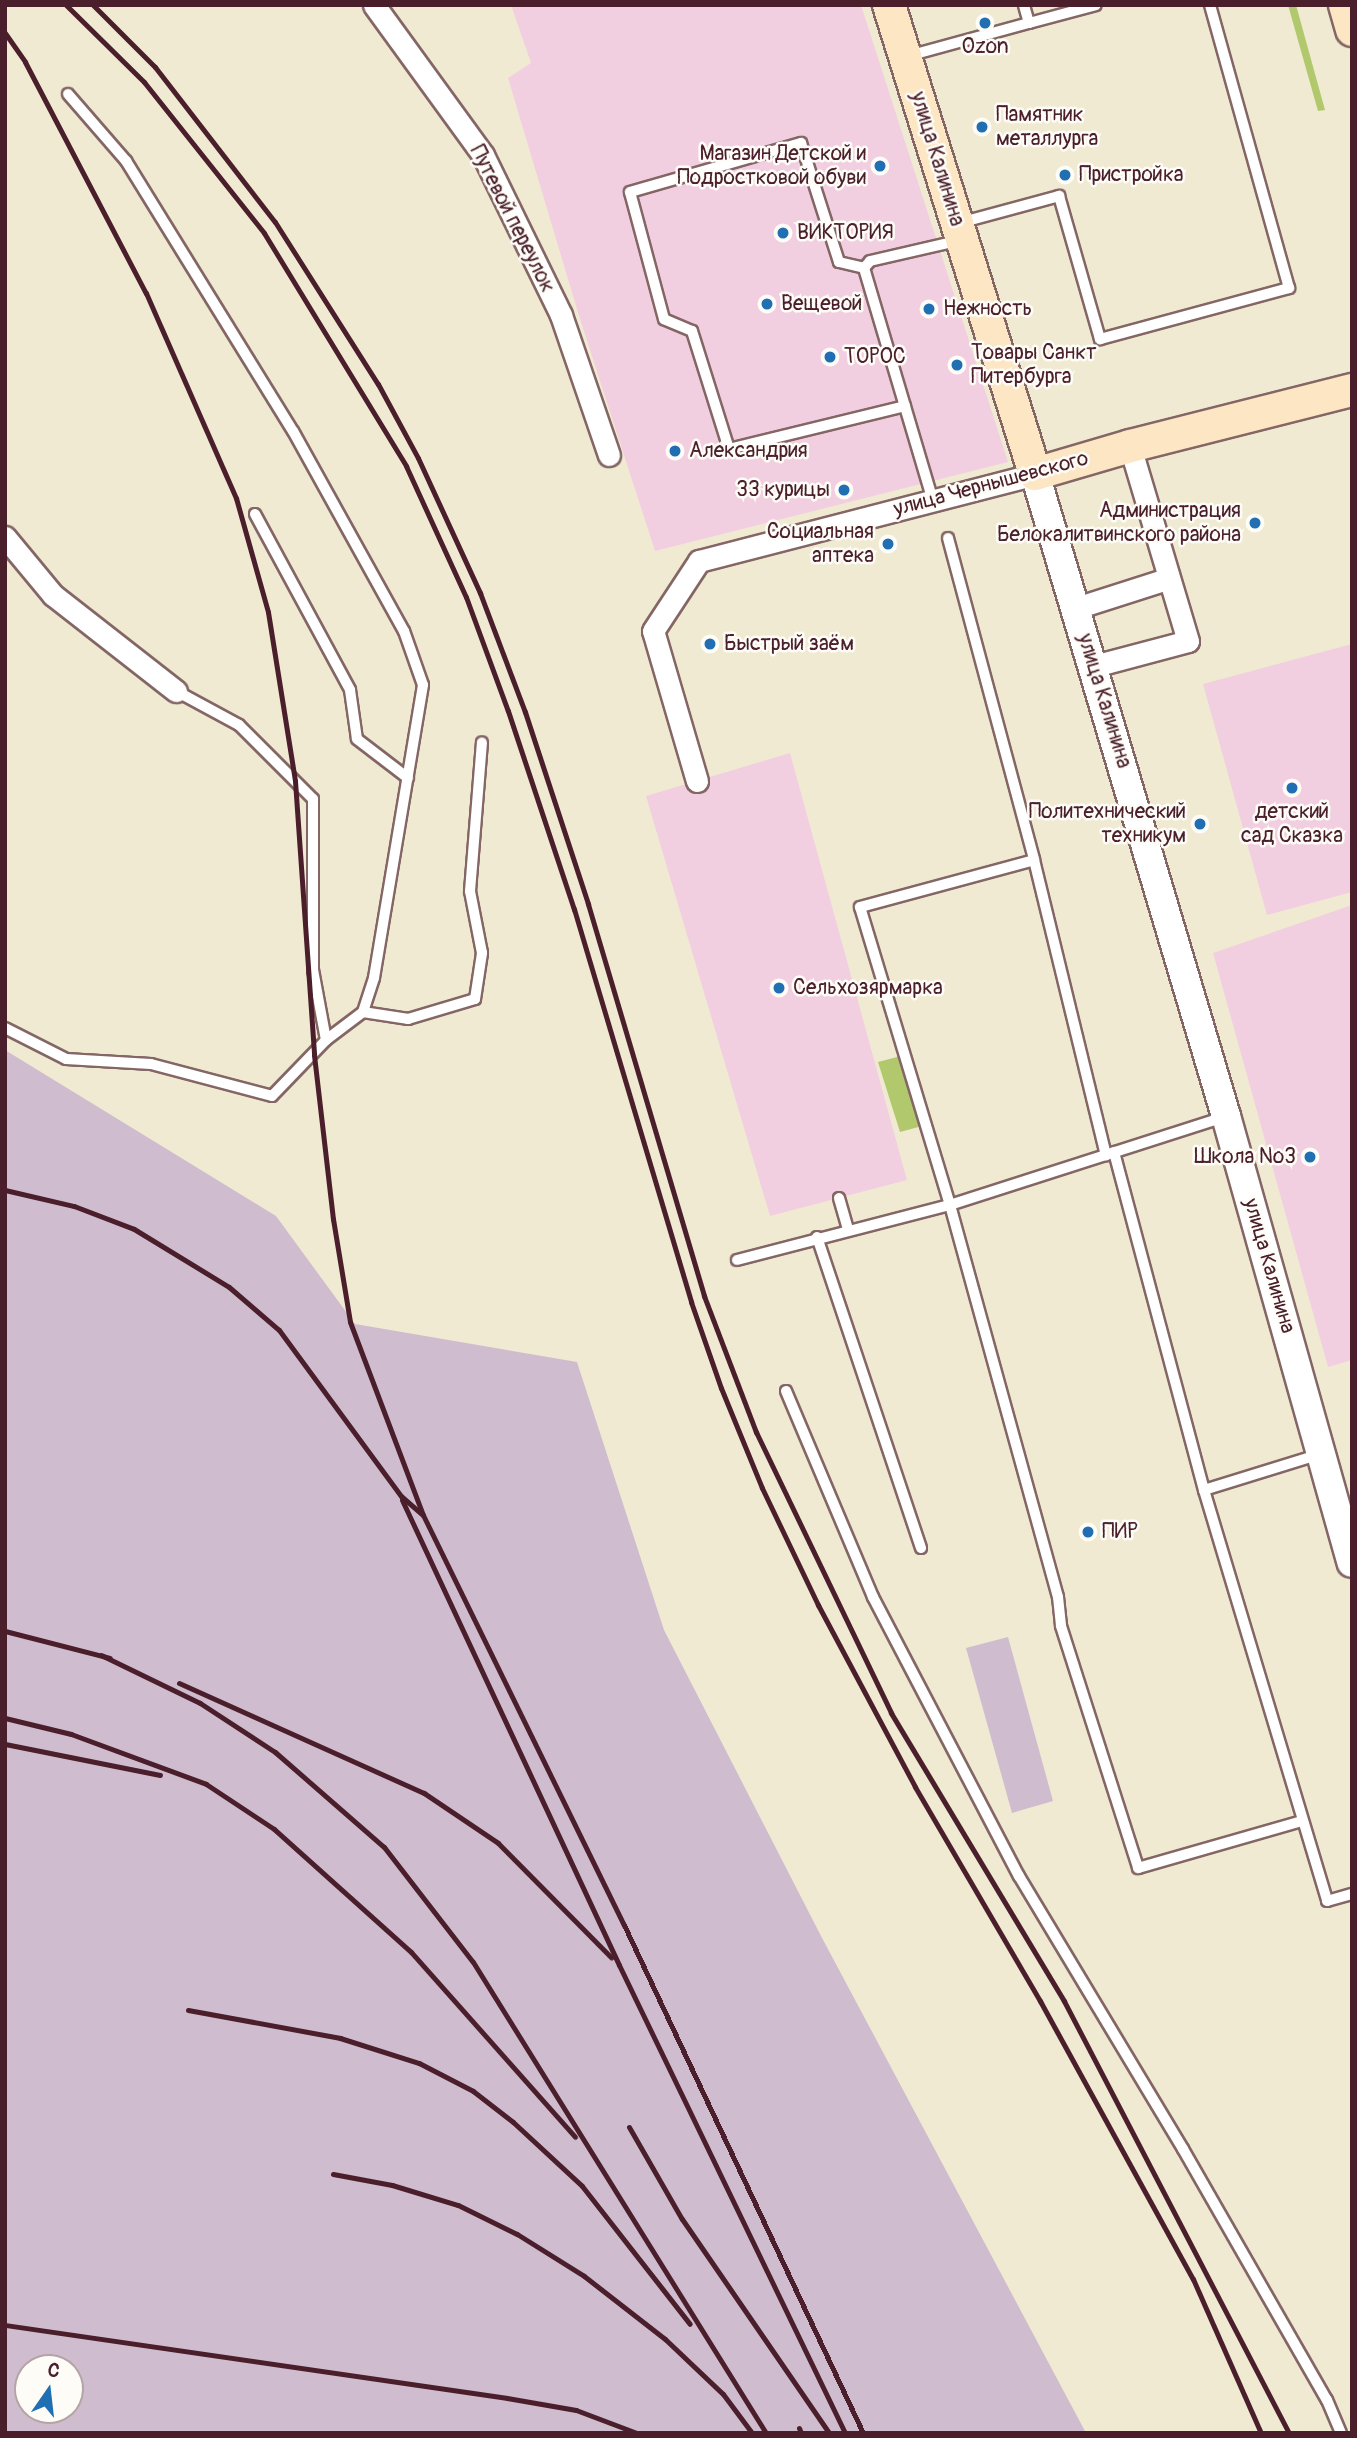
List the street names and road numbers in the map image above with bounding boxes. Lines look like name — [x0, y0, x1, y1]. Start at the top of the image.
street label: улица Калинина — [905, 89, 969, 229]
street label: Путевой переулок — [464, 141, 560, 297]
street label: улица Чернышевского — [891, 446, 1091, 522]
street label: улица Калинина — [1072, 631, 1136, 771]
street label: улица Калинина — [1238, 1196, 1300, 1336]

